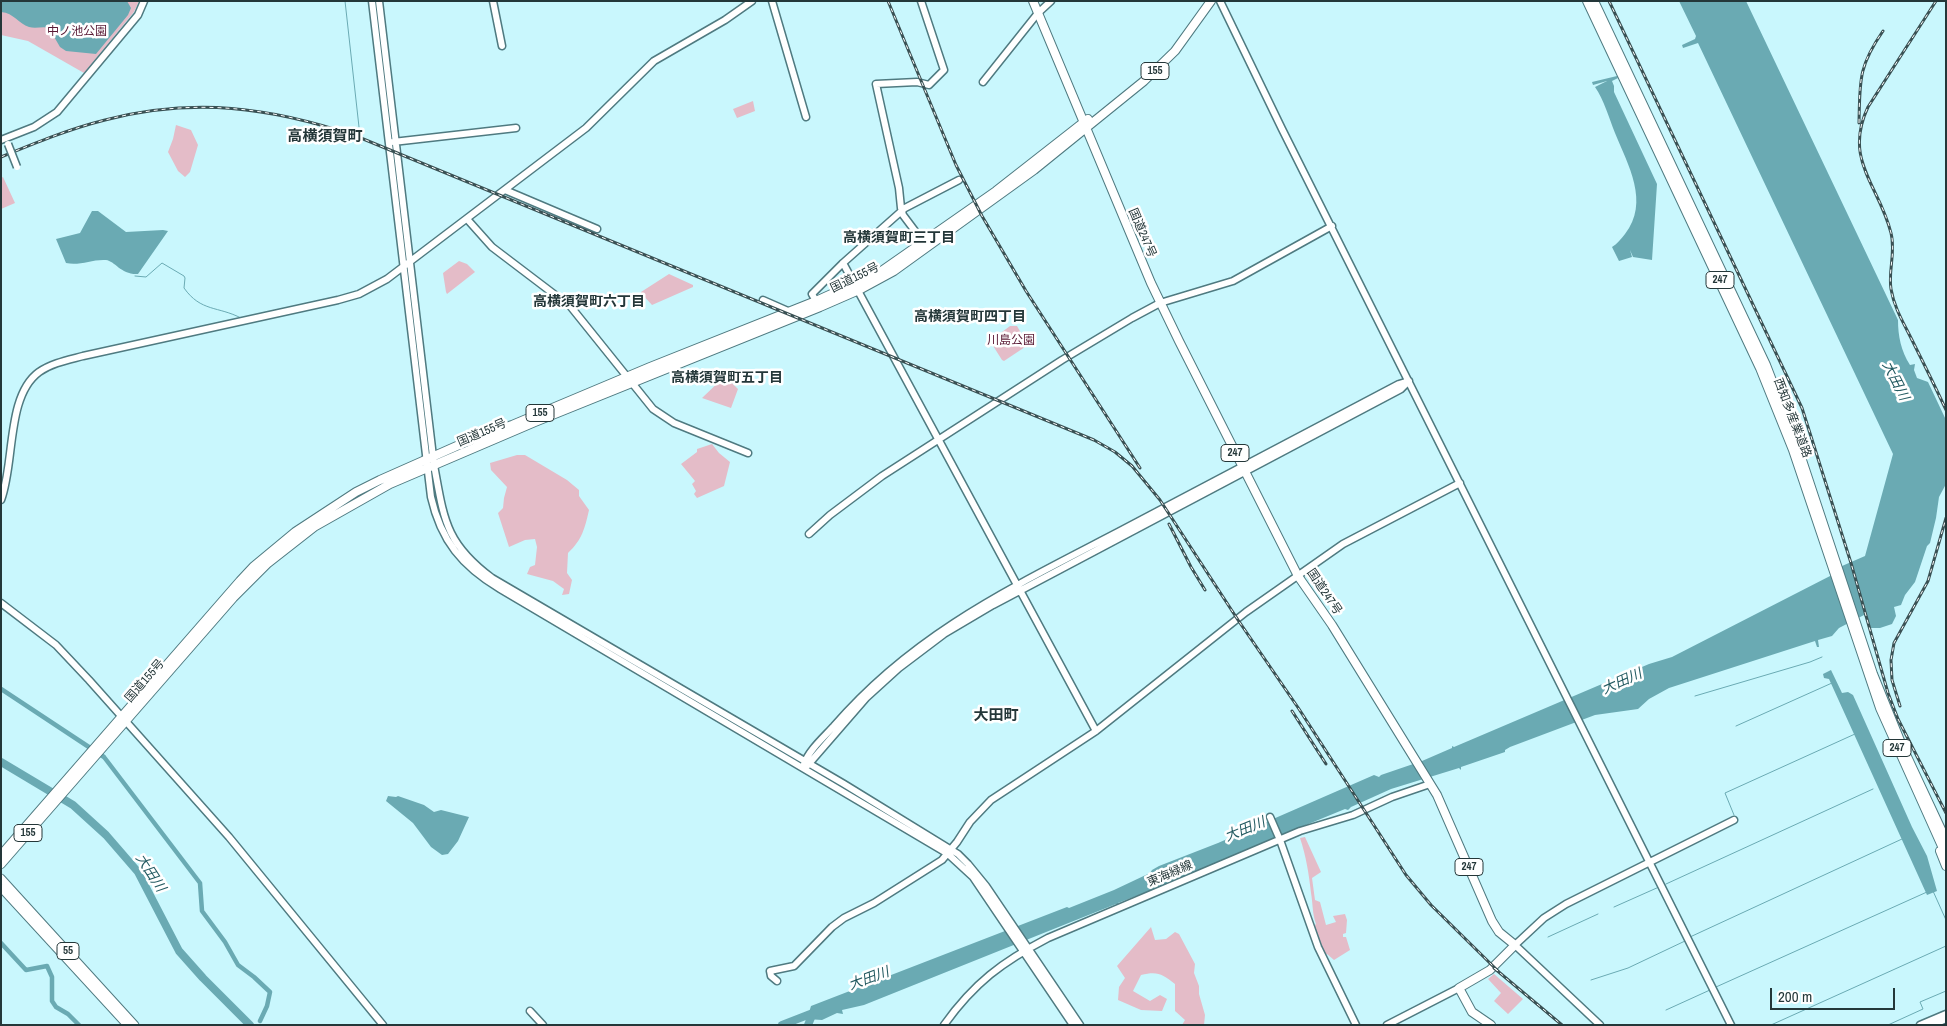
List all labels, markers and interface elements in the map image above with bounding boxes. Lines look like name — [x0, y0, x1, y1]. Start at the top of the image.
park label: 中ノ池公園 — [47, 25, 107, 39]
road number: 155 — [1141, 62, 1169, 80]
district label: 高横須賀町 — [288, 128, 362, 146]
street label: 国道247号 — [1125, 206, 1159, 260]
district label: 高横須賀町三丁目 — [843, 230, 955, 246]
street label: 国道155号 — [828, 260, 882, 296]
road number: 247 — [1706, 272, 1734, 288]
district label: 高横須賀町六丁目 — [533, 294, 645, 310]
district label: 高横須賀町四丁目 — [914, 309, 1026, 325]
park label: 川島公園 — [987, 334, 1035, 348]
water label: 大田川 — [1878, 358, 1912, 404]
district label: 高横須賀町五丁目 — [671, 370, 783, 386]
street label: 西知多産業道路 — [1770, 376, 1814, 460]
road number: 155 — [526, 404, 554, 422]
street label: 国道155号 — [455, 416, 509, 450]
road number: 247 — [1221, 444, 1249, 462]
street label: 国道247号 — [1303, 566, 1345, 618]
street label: 国道155号 — [122, 656, 168, 706]
water label: 大田川 — [1599, 666, 1645, 698]
district label: 大田町 — [974, 707, 1018, 725]
road number: 247 — [1883, 740, 1911, 756]
water label: 大田川 — [1222, 814, 1268, 846]
road number: 155 — [14, 824, 42, 841]
water label: 大田川 — [132, 851, 168, 895]
street label: 東海緑線 — [1145, 858, 1195, 890]
road number: 247 — [1455, 859, 1483, 876]
road number: 55 — [57, 942, 79, 959]
water label: 大田川 — [846, 964, 892, 994]
scale bar — [1772, 978, 1897, 1010]
text: 200 m — [1778, 986, 1812, 1007]

